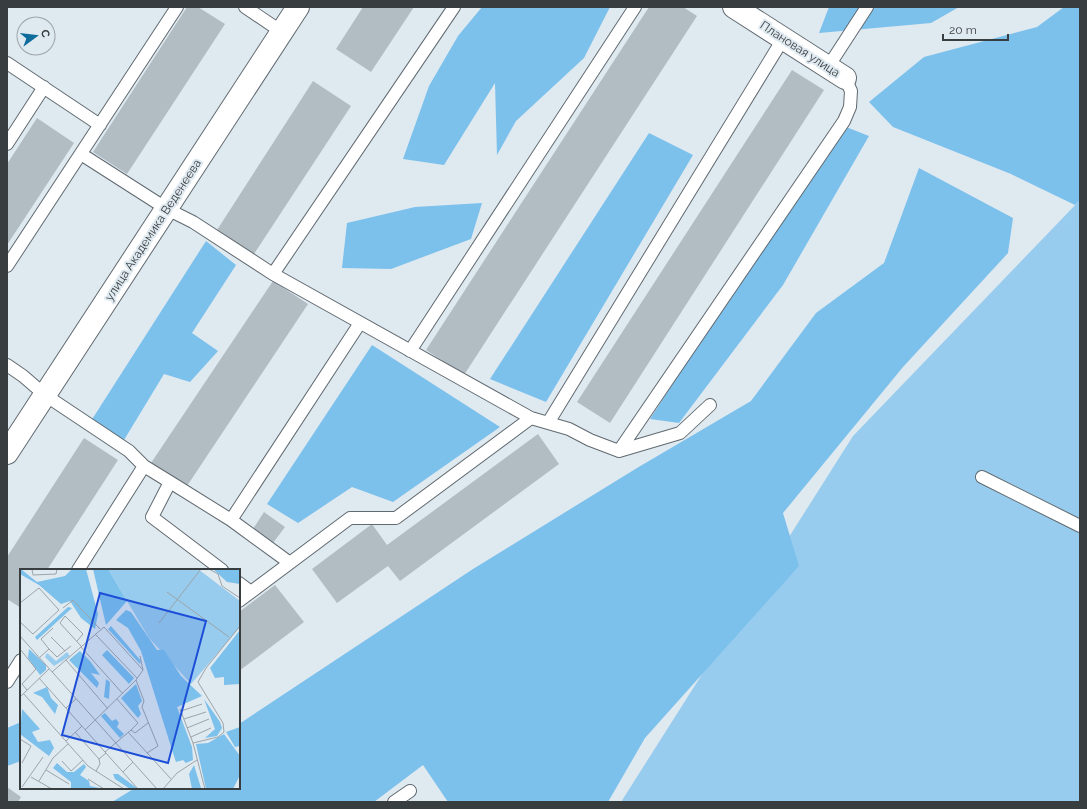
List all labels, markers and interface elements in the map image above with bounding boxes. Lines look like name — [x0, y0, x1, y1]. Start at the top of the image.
north arrow — [16, 16, 56, 56]
scale bar — [943, 16, 1008, 42]
street label: Плановая улица — [758, 18, 842, 80]
text: 20 m — [949, 23, 977, 37]
text: С — [38, 28, 53, 39]
street label: улица Академика Веденеева — [102, 157, 204, 303]
inset map — [20, 569, 240, 789]

